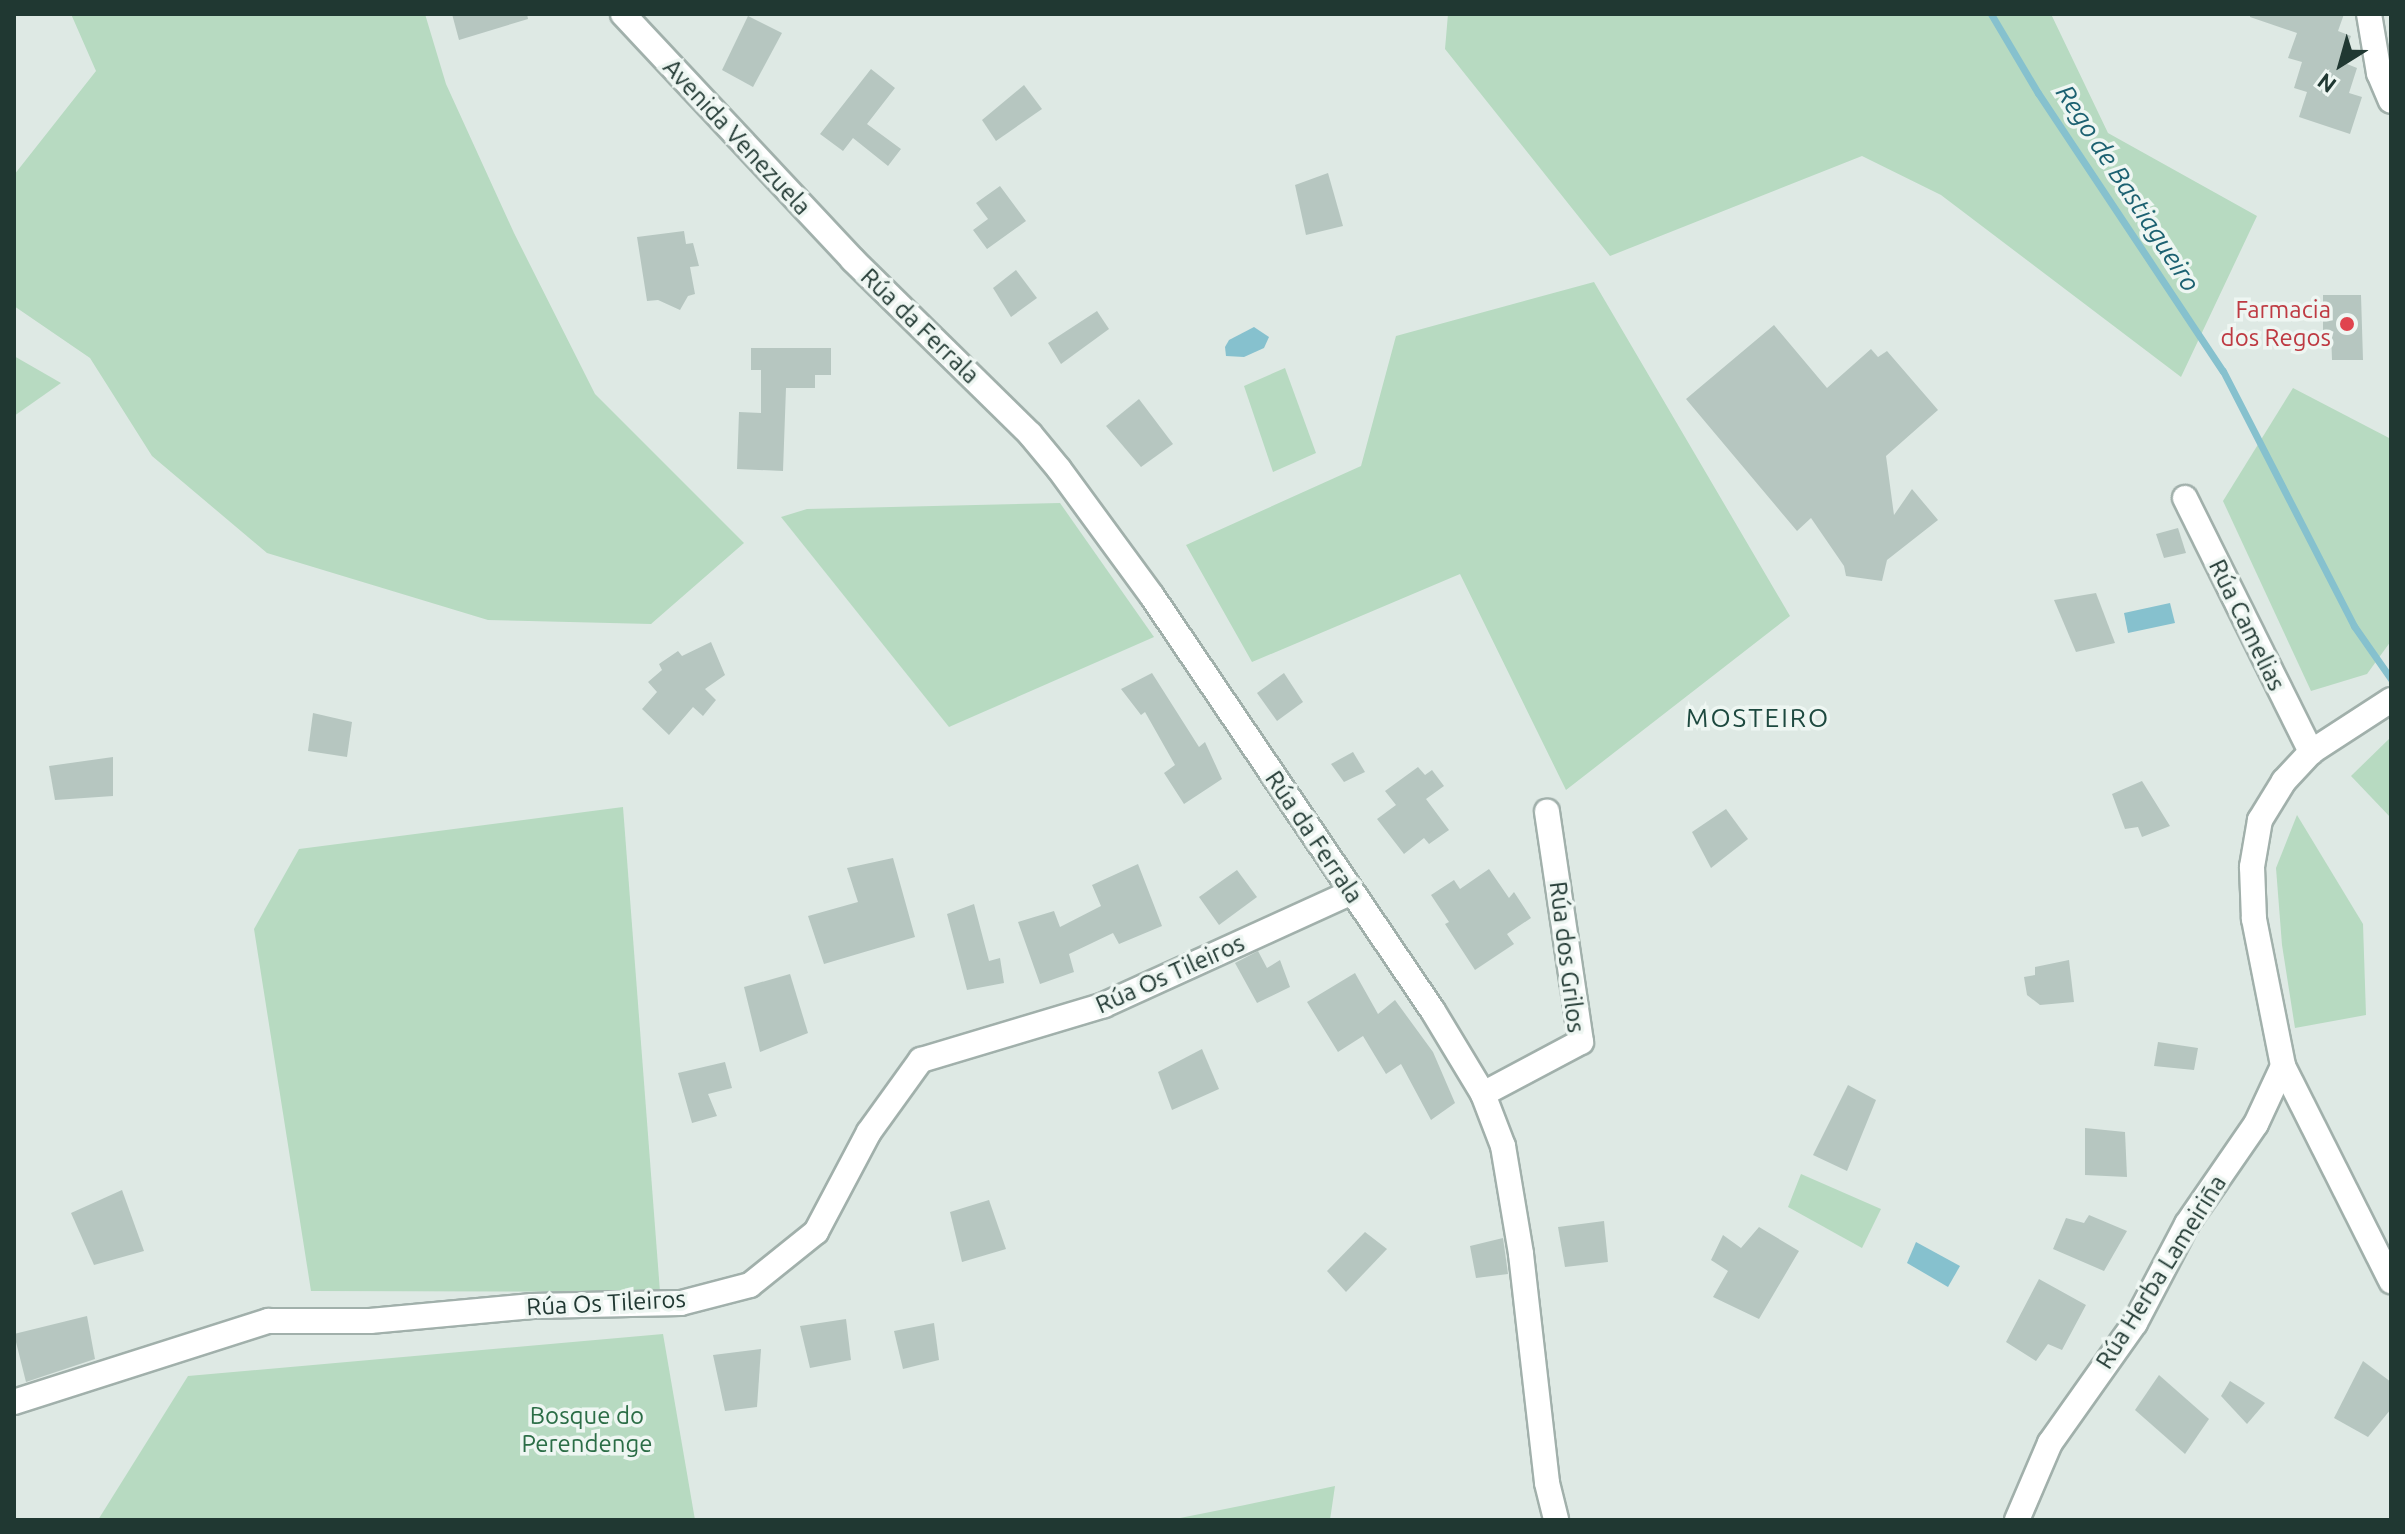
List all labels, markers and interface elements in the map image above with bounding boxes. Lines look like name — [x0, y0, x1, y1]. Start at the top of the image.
north arrow — [2301, 24, 2381, 104]
street label: Avenida Venezuela — [657, 53, 817, 221]
text: N — [2312, 69, 2340, 98]
water label: Rego de Bastiagueiro — [2050, 79, 2206, 297]
street label: Rúa da Ferrala — [855, 262, 985, 390]
place label: Farmacia dos Regos — [2221, 296, 2331, 352]
marker: Farmacia dos Regos — [2338, 315, 2356, 333]
street label: Rúa Camelias — [2203, 555, 2291, 695]
district label: MOSTEIRO — [1686, 702, 1830, 734]
street label: Rúa da Ferrala — [1259, 765, 1369, 909]
street label: Rúa dos Grilos — [1543, 880, 1591, 1034]
street label: Rúa Os Tileiros — [1091, 928, 1249, 1020]
street label: Rúa Herba Lameiriña — [2090, 1170, 2232, 1374]
street label: Rúa Os Tileiros — [526, 1284, 686, 1322]
park label: Bosque do Perendenge — [521, 1402, 653, 1458]

